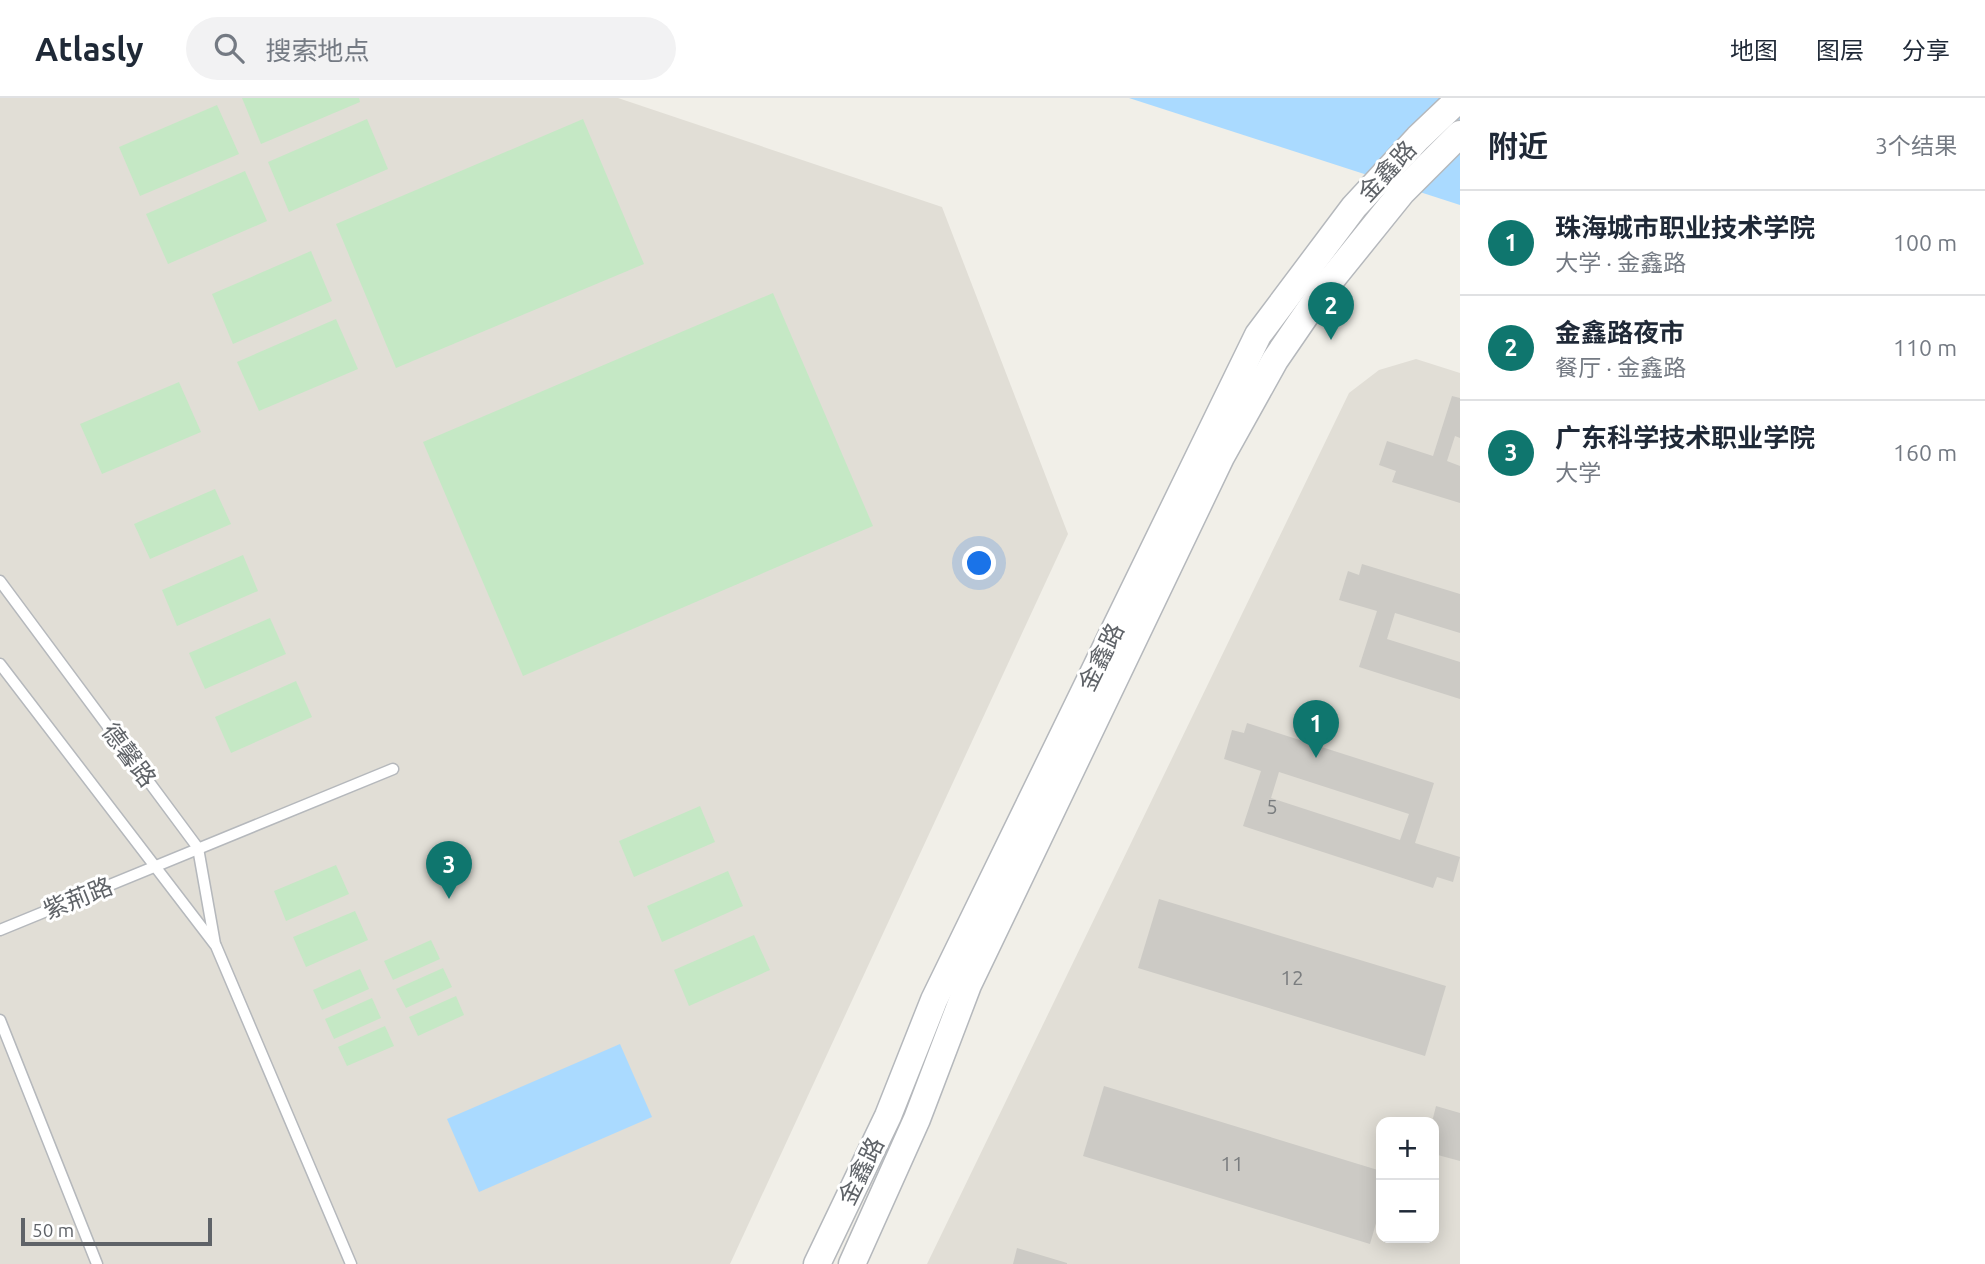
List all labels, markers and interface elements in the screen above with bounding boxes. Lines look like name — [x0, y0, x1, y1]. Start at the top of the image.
search box — [186, 17, 676, 80]
icon: search — [210, 29, 248, 67]
text: Atlasly — [35, 30, 144, 67]
text: 搜索地点 — [266, 36, 370, 65]
text: 地图 — [1730, 37, 1778, 64]
text: 图层 — [1816, 37, 1864, 64]
text: 分享 — [1902, 37, 1950, 64]
text: 附近 — [1488, 129, 1548, 163]
text: 3个结果 — [1875, 133, 1957, 158]
street label: 金鑫路 — [1353, 135, 1421, 207]
text: 珠海城市职业技术学院 — [1555, 213, 1815, 242]
text: 1 — [1505, 230, 1517, 255]
text: 100 m — [1893, 230, 1957, 255]
text: 大学 · 金鑫路 — [1555, 250, 1686, 275]
pin: 2 — [1308, 282, 1354, 340]
text: 金鑫路夜市 — [1555, 318, 1685, 347]
text: 2 — [1505, 335, 1517, 360]
text: 110 m — [1893, 335, 1957, 360]
text: 餐厅 · 金鑫路 — [1555, 355, 1686, 380]
text: 广东科学技术职业学院 — [1555, 423, 1815, 452]
text: 3 — [1505, 440, 1517, 465]
text: 160 m — [1893, 440, 1957, 465]
text: 大学 — [1555, 460, 1601, 485]
your location — [962, 546, 996, 580]
street label: 金鑫路 — [1073, 619, 1129, 695]
pin: 1 — [1293, 700, 1339, 758]
street label: 德馨路 — [97, 718, 161, 792]
house number: 5 — [1266, 794, 1278, 818]
pin: 3 — [426, 841, 472, 899]
street label: 紫荊路 — [40, 872, 116, 924]
house number: 12 — [1280, 965, 1304, 989]
map controls — [1376, 1117, 1439, 1243]
button: + — [1376, 1117, 1439, 1180]
street label: 金鑫路 — [833, 1133, 889, 1209]
house number: 11 — [1220, 1151, 1244, 1175]
button: − — [1376, 1180, 1439, 1243]
scale bar — [21, 1215, 212, 1247]
text: 50 m — [32, 1219, 74, 1241]

